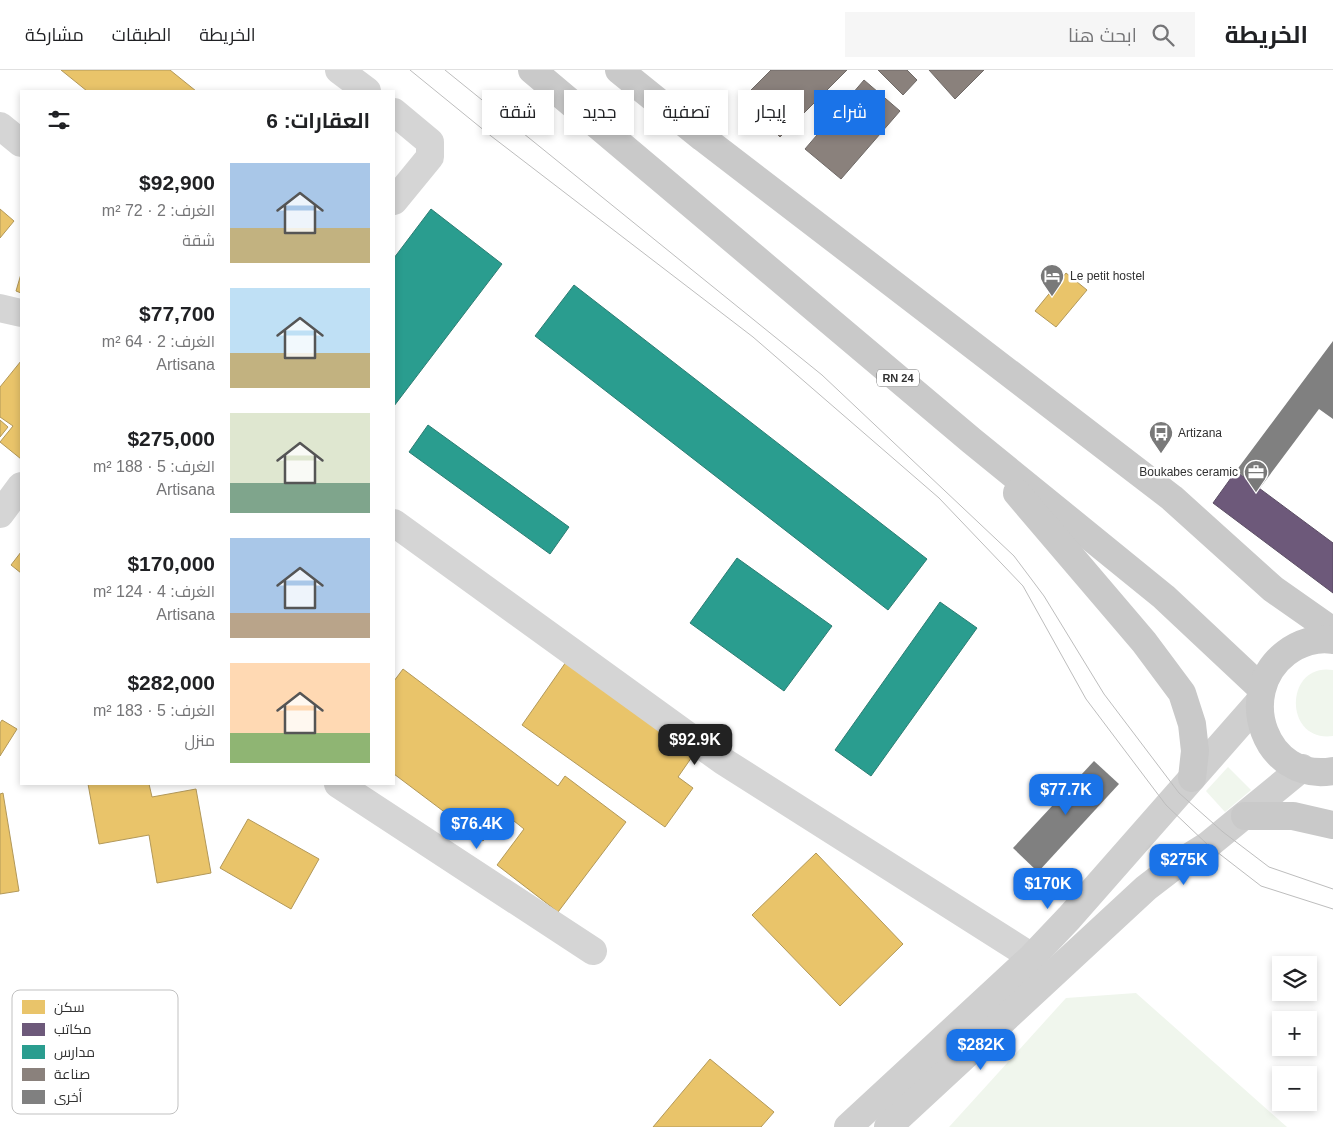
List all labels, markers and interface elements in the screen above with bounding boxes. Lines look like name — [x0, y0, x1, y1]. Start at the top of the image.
search box — [845, 12, 1195, 57]
icon: search — [1149, 21, 1177, 49]
text: الخريطة — [1225, 21, 1308, 48]
text: مشاركة — [25, 25, 84, 45]
text: الطبقات — [112, 25, 171, 45]
text: الخريطة — [199, 25, 256, 45]
text: ابحث هنا — [1068, 25, 1137, 46]
chip: شقة — [482, 90, 554, 135]
chip: جديد — [564, 90, 634, 135]
chip: تصفية — [644, 90, 728, 135]
chip: إيجار — [738, 90, 804, 135]
chip: شراء — [814, 90, 885, 135]
icon: filters — [45, 106, 73, 134]
text: العقارات: 6 — [266, 109, 370, 132]
text: $92,900 — [139, 171, 215, 194]
icon: home — [270, 183, 330, 243]
text: الغرف: 2 · 72 m² — [102, 202, 215, 219]
text: شقة — [182, 232, 215, 249]
hotel icon: Le petit hostel — [1039, 263, 1065, 297]
place label: Le petit hostel — [1070, 269, 1145, 283]
text: $77,700 — [139, 302, 215, 325]
icon: home — [270, 308, 330, 368]
text: الغرف: 2 · 64 m² — [102, 333, 215, 350]
text: Artisana — [156, 356, 215, 373]
road number: RN 24 — [877, 370, 919, 386]
bus stop icon: Artizana — [1148, 420, 1174, 454]
place label: Artizana — [1178, 426, 1222, 440]
text: $275,000 — [127, 427, 215, 450]
icon: home — [270, 433, 330, 493]
text: الغرف: 5 · 188 m² — [93, 458, 215, 475]
office icon: Boukabes ceramic — [1243, 459, 1269, 493]
place label: Boukabes ceramic — [1139, 465, 1238, 479]
text: Artisana — [156, 481, 215, 498]
text: $170,000 — [127, 552, 215, 575]
icon: home — [270, 558, 330, 618]
text: الغرف: 4 · 124 m² — [93, 583, 215, 600]
text: Artisana — [156, 606, 215, 623]
text: $282,000 — [127, 671, 215, 694]
icon: home — [270, 683, 330, 743]
text: الغرف: 5 · 183 m² — [93, 702, 215, 719]
pin: $92.9K — [654, 724, 736, 766]
text: $92.9K — [669, 731, 721, 748]
text: منزل — [185, 732, 215, 749]
pin: $77.7K — [1025, 774, 1107, 816]
text: $77.7K — [1040, 781, 1092, 798]
pin: $76.4K — [436, 808, 518, 850]
text: $76.4K — [451, 815, 503, 832]
pin: $275K — [1149, 844, 1219, 886]
text: $275K — [1160, 851, 1208, 868]
pin: $170K — [1013, 868, 1083, 910]
text: $170K — [1024, 875, 1072, 892]
map controls — [1272, 956, 1317, 1111]
button: layers — [1272, 956, 1317, 1001]
legend — [12, 990, 178, 1114]
text: سكن — [54, 999, 85, 1015]
button: + — [1272, 1011, 1317, 1056]
text: مكاتب — [54, 1021, 92, 1037]
pin: $282K — [946, 1028, 1016, 1071]
text: $282K — [957, 1036, 1005, 1053]
text: مدارس — [54, 1044, 95, 1060]
text: صناعة — [54, 1066, 90, 1082]
button: − — [1272, 1066, 1317, 1111]
text: أخرى — [54, 1088, 83, 1105]

